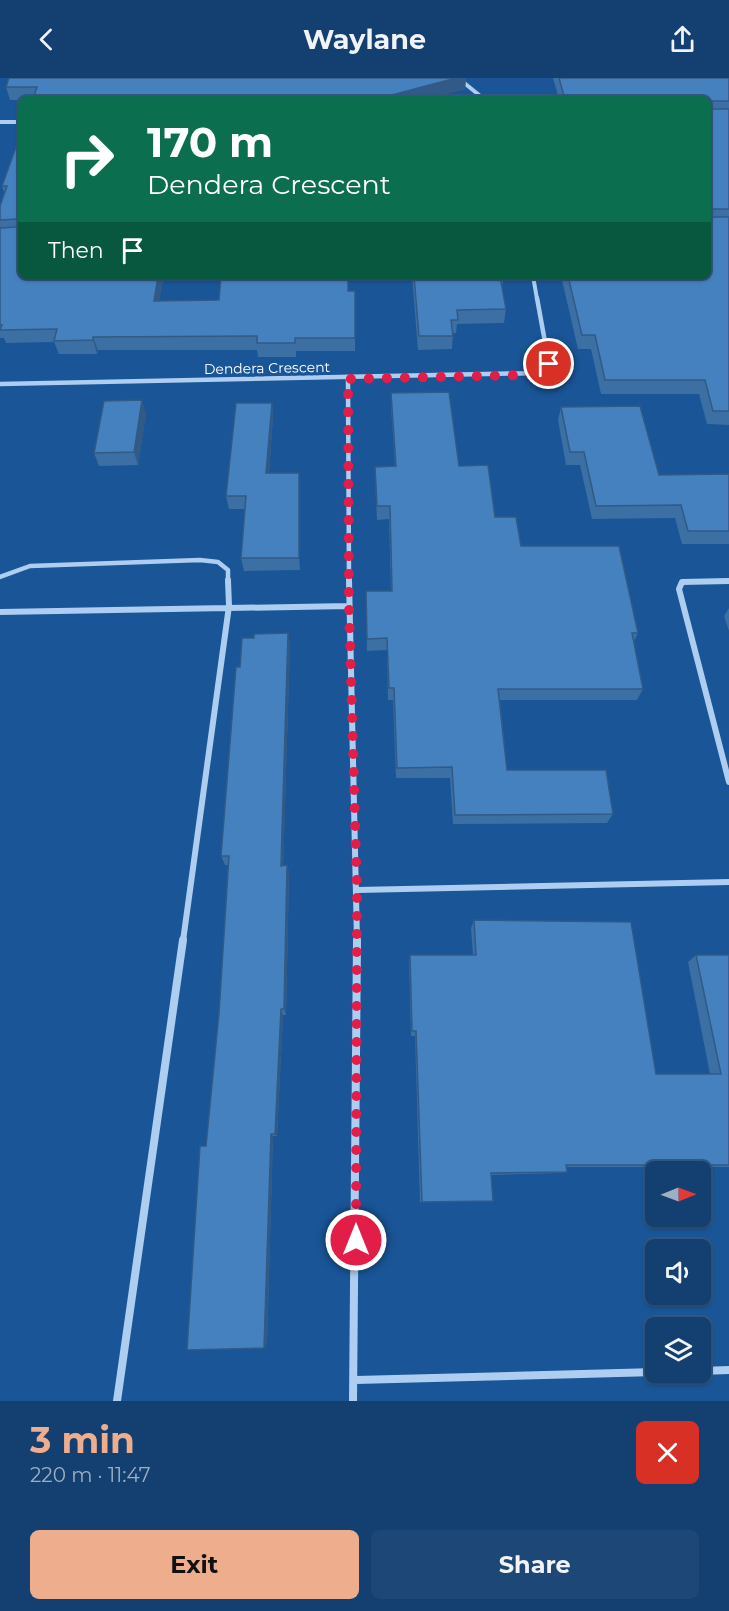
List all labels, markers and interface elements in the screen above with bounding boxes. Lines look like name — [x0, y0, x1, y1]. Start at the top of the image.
icon: back — [30, 23, 63, 56]
text: Waylane — [303, 23, 426, 56]
icon: share — [666, 23, 699, 56]
text: 170 m — [147, 116, 273, 168]
icon: right — [48, 120, 126, 198]
text: Dendera Crescent — [147, 168, 391, 201]
icon: arrive — [116, 234, 149, 267]
text: Then — [48, 237, 104, 264]
pin — [523, 338, 574, 389]
icon: arrive — [532, 347, 565, 380]
street label: Dendera Crescent — [204, 358, 331, 378]
north arrow — [645, 1161, 711, 1227]
map controls — [645, 1161, 711, 1383]
position arrow — [324, 1208, 388, 1272]
button: sound — [645, 1239, 711, 1305]
button: layers — [645, 1317, 711, 1383]
text: 3 min — [30, 1418, 135, 1462]
button: close — [636, 1421, 699, 1484]
text: 220 m · 11:47 — [30, 1463, 151, 1487]
button: Exit — [30, 1530, 359, 1599]
button: Share — [371, 1530, 699, 1599]

